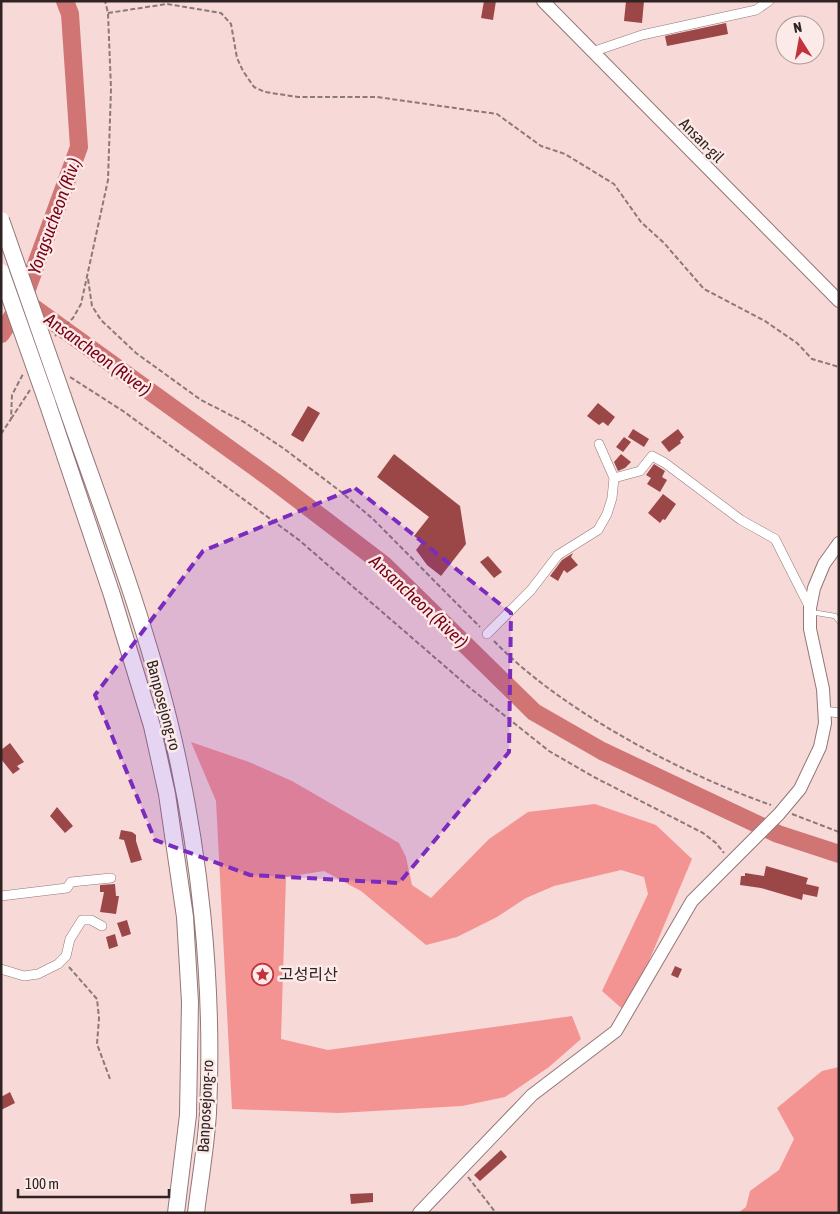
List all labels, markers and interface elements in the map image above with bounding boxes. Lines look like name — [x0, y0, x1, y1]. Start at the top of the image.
north arrow — [775, 15, 825, 65]
text: N — [792, 19, 803, 36]
street label: Ansan-gil — [675, 114, 728, 167]
water label: Yongsucheon (Riv.) — [23, 155, 85, 277]
water label: Ansancheon (River) — [40, 308, 155, 400]
water label: Ansancheon (River) — [365, 550, 472, 652]
street label: Banposejong-ro — [142, 658, 185, 752]
place icon: 고성리산 — [251, 962, 275, 986]
place label: 고성리산 — [279, 965, 338, 983]
street label: Banposejong-ro — [194, 1059, 217, 1153]
scale bar — [18, 1166, 169, 1198]
text: 100 m — [25, 1175, 59, 1192]

